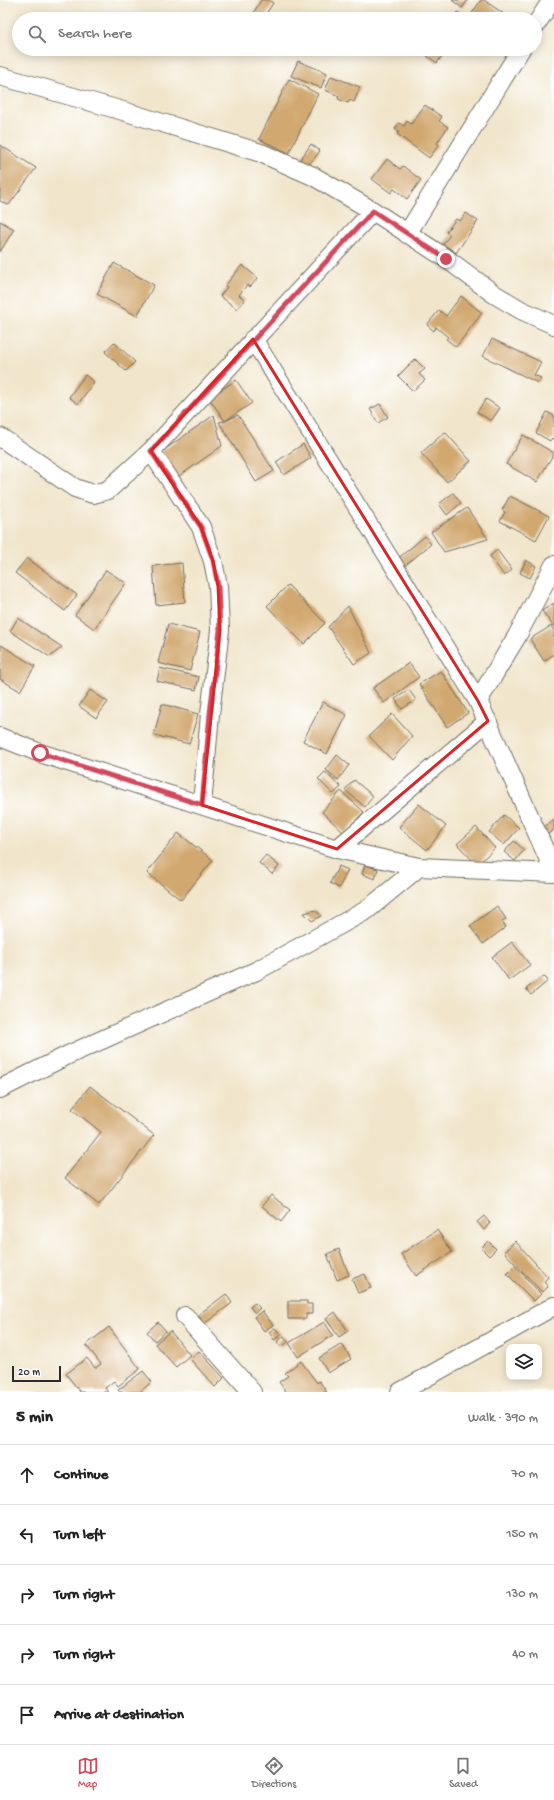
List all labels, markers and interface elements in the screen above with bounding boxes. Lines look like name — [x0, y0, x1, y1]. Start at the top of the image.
search box — [12, 12, 542, 56]
icon: search — [26, 23, 48, 45]
text: Search here — [58, 25, 132, 43]
route end — [437, 250, 455, 268]
route start — [31, 744, 49, 762]
map controls — [506, 1344, 542, 1380]
button: layers — [506, 1344, 542, 1380]
scale bar — [12, 1364, 61, 1383]
text: 20 m — [18, 1367, 40, 1379]
text: 5 min — [16, 1408, 53, 1428]
text: Walk · 390 m — [468, 1411, 538, 1426]
icon: ahead — [16, 1464, 38, 1486]
text: Continue — [54, 1466, 108, 1484]
text: 70 m — [512, 1467, 538, 1482]
icon: left — [16, 1524, 38, 1546]
text: Turn left — [54, 1526, 105, 1544]
text: 150 m — [506, 1527, 538, 1542]
icon: right — [16, 1584, 38, 1606]
text: Turn right — [54, 1586, 114, 1604]
text: 130 m — [506, 1587, 538, 1602]
icon: right — [16, 1644, 38, 1666]
text: Turn right — [54, 1646, 114, 1664]
text: 40 m — [512, 1647, 538, 1662]
icon: arrive — [16, 1704, 38, 1726]
text: Arrive at destination — [54, 1706, 184, 1724]
tab: Map — [77, 1755, 99, 1791]
tab: Directions — [252, 1755, 296, 1791]
tab: Saved — [449, 1755, 477, 1791]

